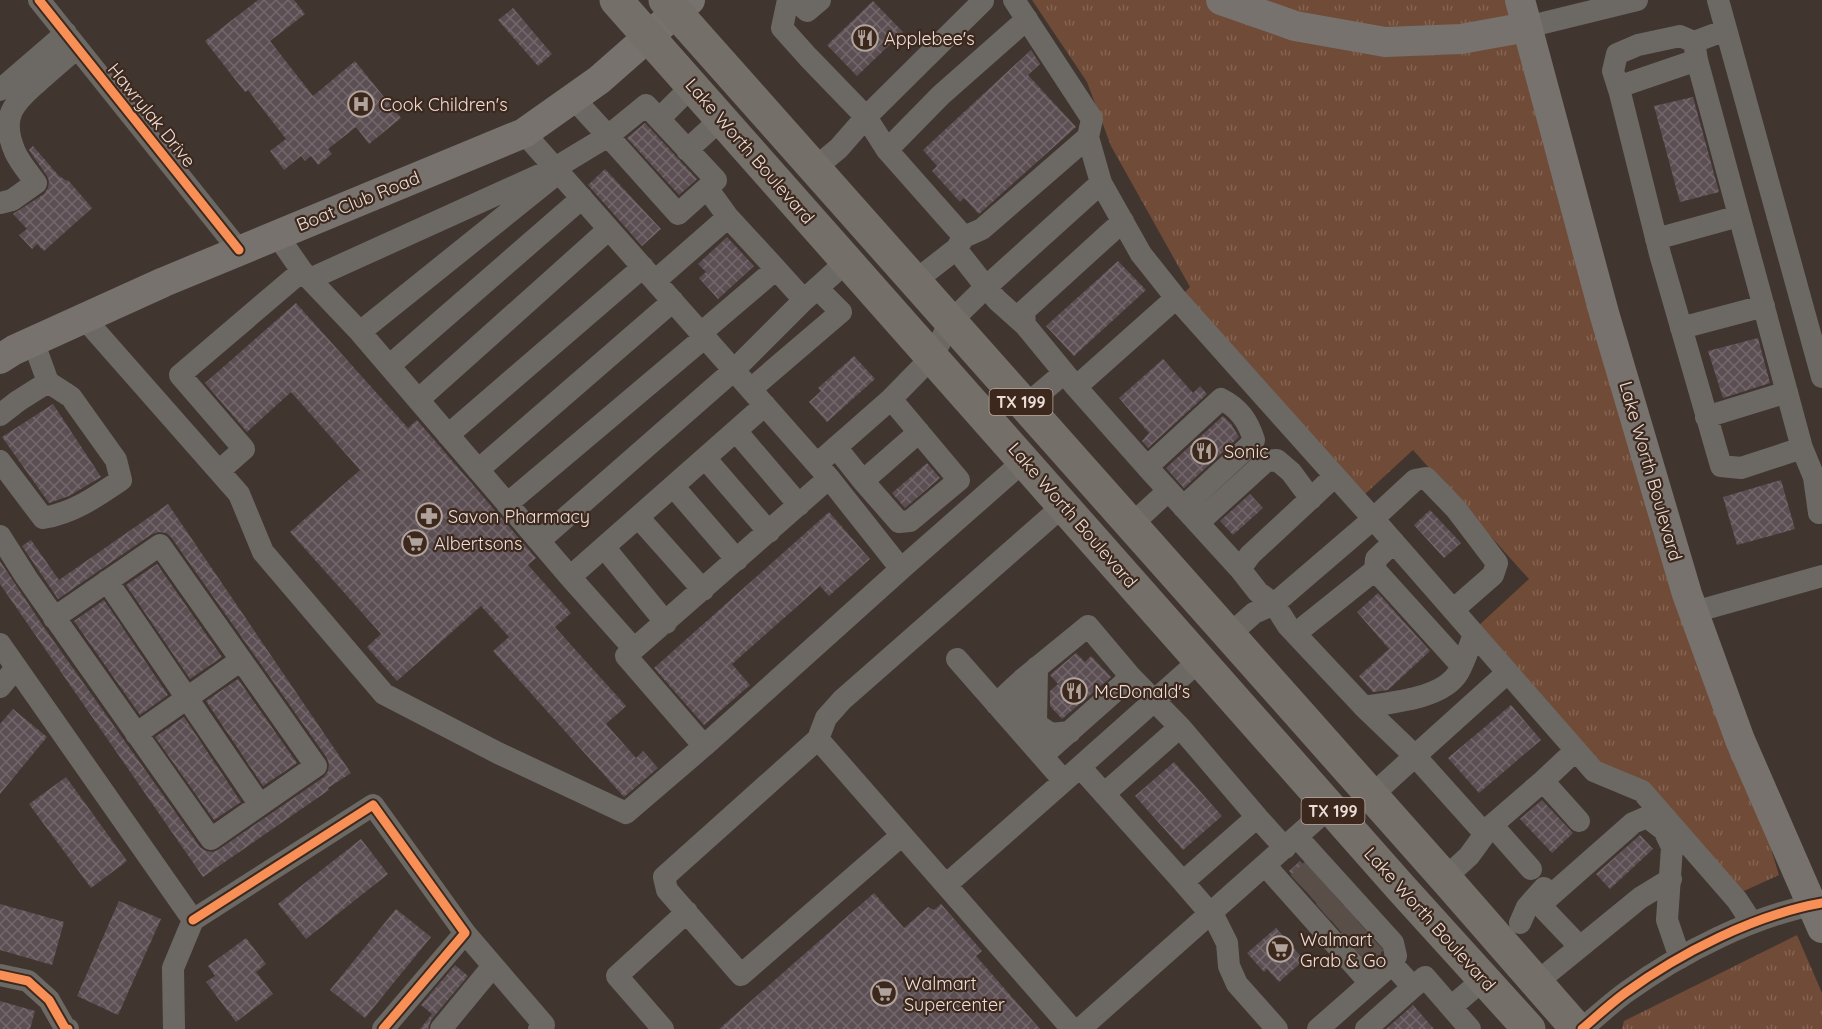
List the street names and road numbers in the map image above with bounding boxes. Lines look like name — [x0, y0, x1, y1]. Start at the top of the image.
street label: Hawrylak Drive — [103, 58, 201, 172]
street label: Lake Worth Boulevard — [680, 73, 820, 229]
street label: Boat Club Road — [293, 166, 423, 236]
street label: Lake Worth Boulevard — [1614, 379, 1688, 563]
road number: TX 199 — [990, 389, 1052, 415]
street label: Lake Worth Boulevard — [1003, 437, 1143, 593]
road number: TX 199 — [1302, 798, 1364, 824]
street label: Lake Worth Boulevard — [1359, 842, 1501, 996]

